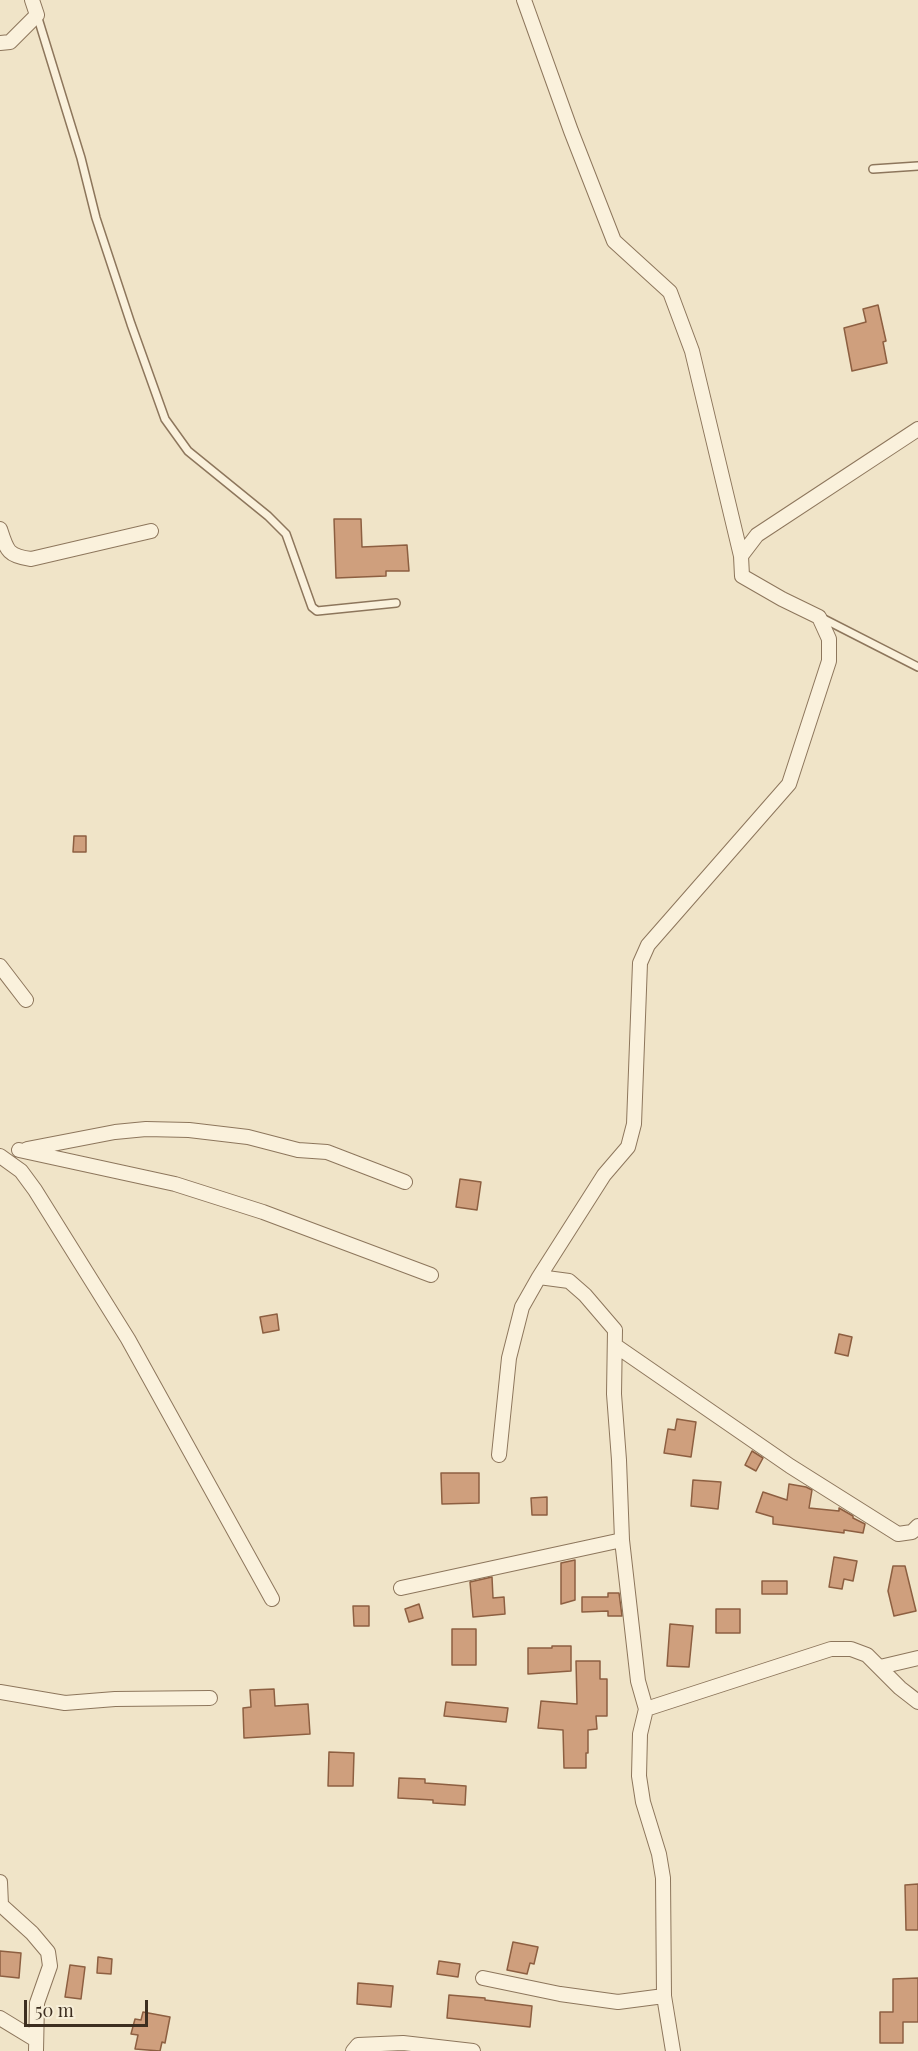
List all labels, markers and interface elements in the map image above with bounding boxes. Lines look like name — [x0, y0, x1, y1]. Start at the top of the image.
scale bar — [27, 1988, 152, 2026]
text: 50 m — [35, 1998, 74, 2022]

